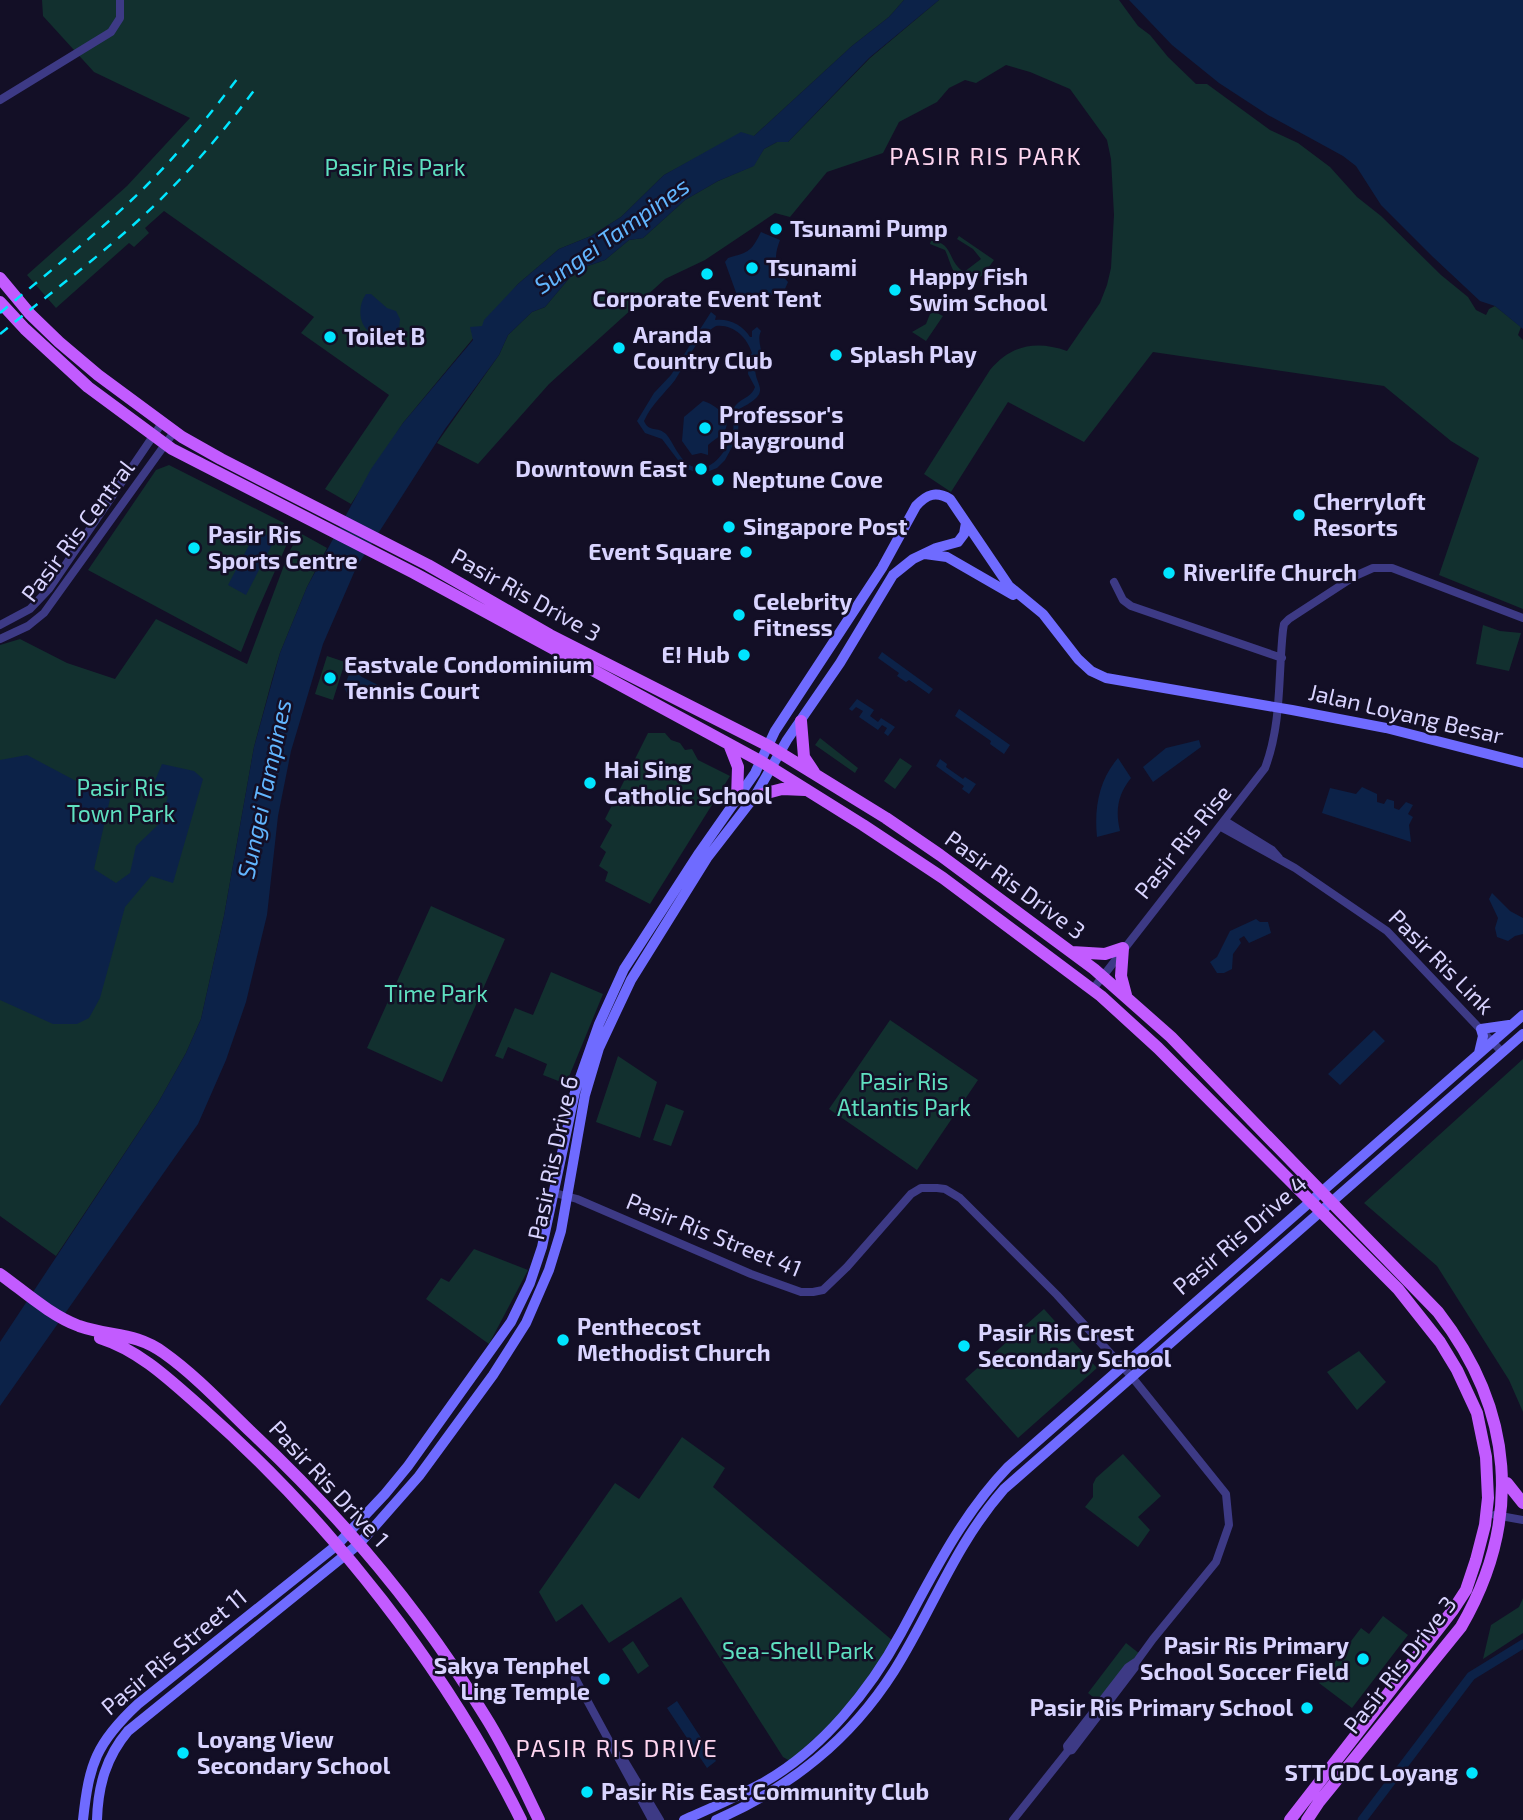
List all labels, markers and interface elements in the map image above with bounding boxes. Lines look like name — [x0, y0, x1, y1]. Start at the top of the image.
district label: PASIR RIS PARK — [889, 141, 1083, 170]
park label: Pasir Ris Park — [324, 153, 466, 181]
water label: Sungei Tampines — [528, 170, 694, 299]
place label: Tsunami Pump — [790, 214, 948, 242]
marker: Tsunami Pump — [768, 221, 784, 237]
place label: Tsunami — [766, 253, 857, 281]
marker: Tsunami — [744, 260, 760, 276]
place label: Happy Fish Swim School — [909, 262, 1048, 316]
marker: Corporate Event Tent — [699, 266, 715, 282]
marker: Happy Fish Swim School — [887, 282, 903, 298]
place label: Corporate Event Tent — [592, 284, 822, 312]
place label: Aranda Country Club — [633, 320, 773, 374]
place label: Toilet B — [344, 322, 425, 350]
marker: Toilet B — [322, 329, 338, 345]
marker: Aranda Country Club — [611, 340, 627, 356]
place label: Splash Play — [850, 340, 977, 368]
marker: Splash Play — [828, 347, 844, 363]
place label: Professor's Playground — [719, 400, 844, 454]
marker: Professor's Playground — [697, 420, 713, 436]
street label: Pasir Ris Central — [15, 454, 140, 607]
place label: Downtown East — [515, 454, 687, 482]
marker: Downtown East — [693, 461, 709, 477]
place label: Neptune Cove — [732, 465, 883, 493]
marker: Neptune Cove — [710, 472, 726, 488]
place label: Cherryloft Resorts — [1313, 487, 1426, 541]
marker: Cherryloft Resorts — [1291, 507, 1307, 523]
place label: Singapore Post — [743, 512, 907, 540]
marker: Singapore Post — [721, 519, 737, 535]
place label: Pasir Ris Sports Centre — [208, 520, 358, 574]
place label: Event Square — [588, 537, 732, 565]
marker: Pasir Ris Sports Centre — [186, 540, 202, 556]
street label: Pasir Ris Drive 3 — [447, 541, 606, 647]
marker: Event Square — [738, 544, 754, 560]
place label: Riverlife Church — [1183, 558, 1357, 586]
marker: Riverlife Church — [1161, 565, 1177, 581]
place label: Celebrity Fitness — [753, 587, 852, 641]
marker: Celebrity Fitness — [731, 607, 747, 623]
place label: E! Hub — [662, 640, 730, 668]
marker: E! Hub — [736, 647, 752, 663]
place label: Eastvale Condominium Tennis Court — [344, 650, 592, 704]
marker: Eastvale Condominium Tennis Court — [322, 670, 338, 686]
street label: Jalan Loyang Besar — [1306, 677, 1506, 749]
water label: Sungei Tampines — [230, 696, 297, 881]
place label: Hai Sing Catholic School — [604, 755, 772, 809]
park label: Pasir Ris Town Park — [67, 773, 175, 827]
marker: Hai Sing Catholic School — [582, 775, 598, 791]
street label: Pasir Ris Rise — [1128, 779, 1237, 904]
street label: Pasir Ris Drive 3 — [940, 824, 1091, 944]
street label: Pasir Ris Link — [1383, 903, 1500, 1020]
park label: Time Park — [384, 979, 488, 1007]
park label: Pasir Ris Atlantis Park — [837, 1067, 971, 1121]
street label: Pasir Ris Drive 6 — [521, 1073, 583, 1242]
street label: Pasir Ris Drive 4 — [1167, 1169, 1312, 1300]
street label: Pasir Ris Street 41 — [623, 1186, 806, 1282]
place label: Penthecost Methodist Church — [577, 1312, 771, 1366]
place label: Pasir Ris Crest Secondary School — [978, 1318, 1172, 1372]
marker: Penthecost Methodist Church — [555, 1332, 571, 1348]
marker: Pasir Ris Crest Secondary School — [956, 1338, 972, 1354]
street label: Pasir Ris Drive 1 — [264, 1414, 396, 1552]
street label: Pasir Ris Street 11 — [95, 1582, 252, 1720]
street label: Pasir Ris Drive 3 — [1337, 1590, 1462, 1739]
place label: Pasir Ris Primary School Soccer Field — [1140, 1631, 1349, 1685]
park label: Sea-Shell Park — [722, 1636, 874, 1664]
place label: Sakya Tenphel Ling Temple — [434, 1651, 590, 1705]
marker: Pasir Ris Primary School Soccer Field — [1355, 1651, 1371, 1667]
marker: Sakya Tenphel Ling Temple — [596, 1671, 612, 1687]
place label: Pasir Ris Primary School — [1030, 1693, 1293, 1721]
marker: Pasir Ris Primary School — [1299, 1700, 1315, 1716]
place label: Loyang View Secondary School — [197, 1725, 391, 1779]
district label: PASIR RIS DRIVE — [515, 1733, 719, 1762]
marker: Loyang View Secondary School — [175, 1745, 191, 1761]
place label: STT GDC Loyang — [1284, 1758, 1459, 1786]
marker: STT GDC Loyang — [1464, 1765, 1480, 1781]
place label: Pasir Ris East Community Club — [601, 1777, 929, 1805]
marker: Pasir Ris East Community Club — [579, 1784, 595, 1800]

